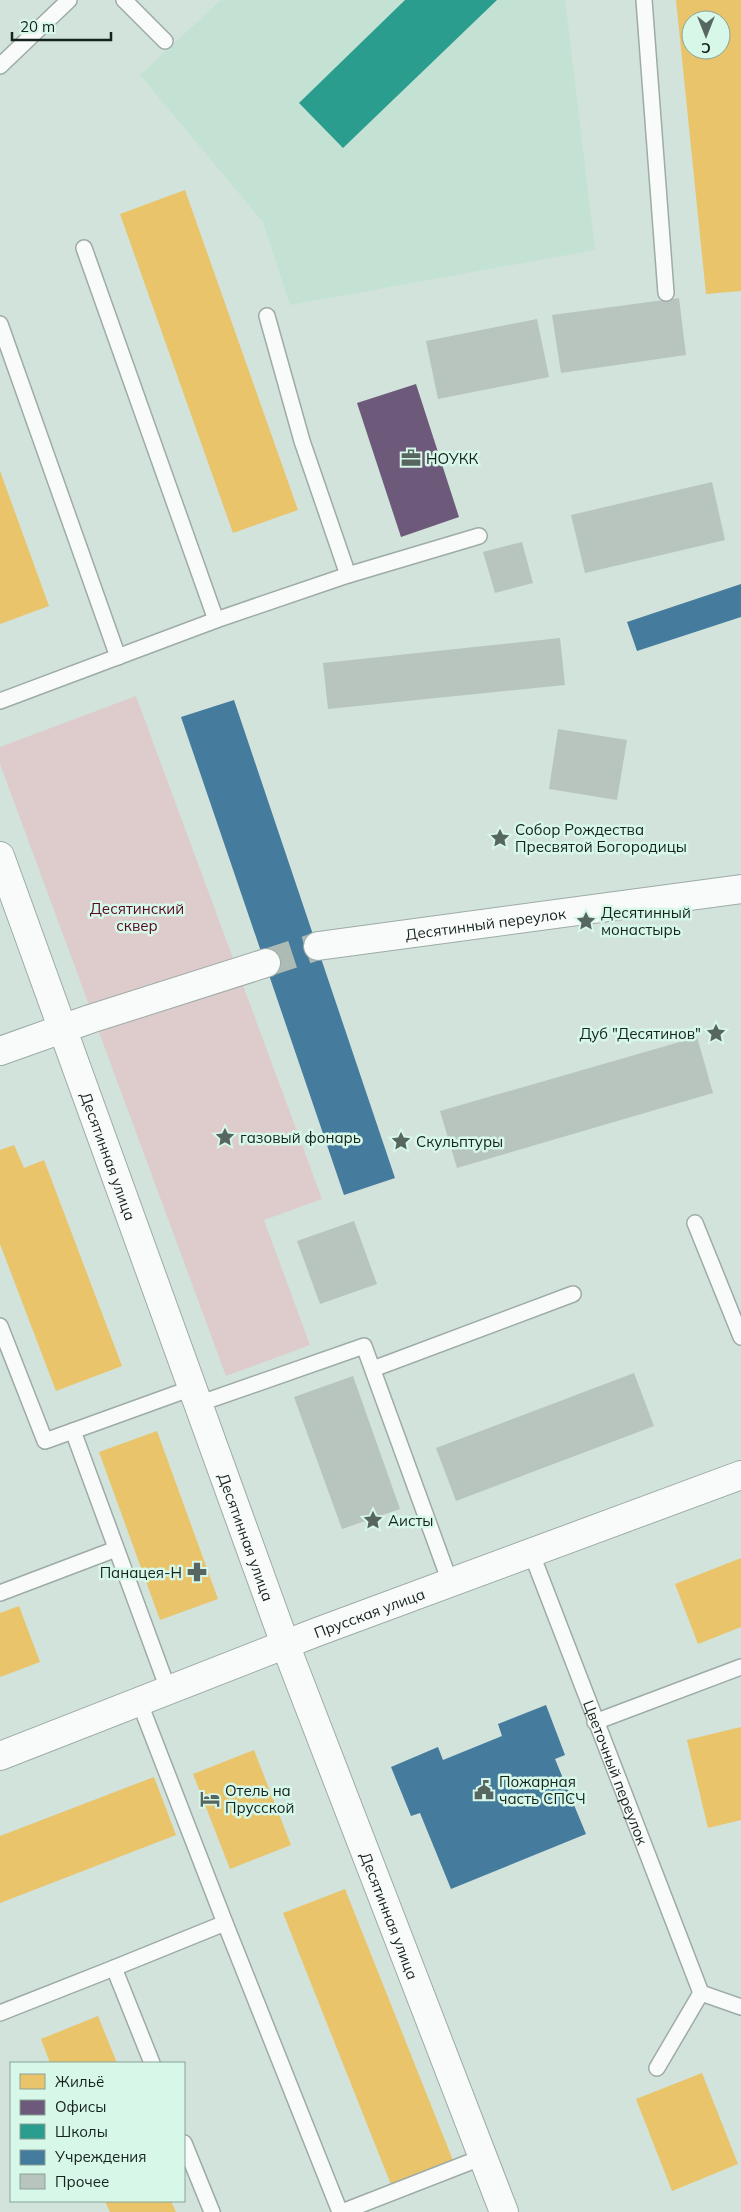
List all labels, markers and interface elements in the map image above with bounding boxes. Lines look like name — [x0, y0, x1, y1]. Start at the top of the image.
scale bar — [12, 10, 111, 42]
north arrow — [681, 10, 731, 60]
text: 20 m — [20, 17, 55, 36]
text: С — [701, 39, 711, 57]
office icon: НОУКК — [400, 447, 422, 469]
place label: НОУКК — [426, 449, 479, 468]
place label: Собор Рождества Пресвятой Богородицы — [515, 820, 687, 856]
place icon: Собор Рождества Пресвятой Богородицы — [489, 827, 511, 849]
park label: Десятинский сквер — [90, 899, 184, 935]
street label: Десятинный переулок — [404, 903, 568, 944]
place label: Десятинный монастырь — [601, 903, 691, 939]
place icon: Десятинный монастырь — [575, 910, 597, 932]
place icon: Дуб "Десятинов" — [705, 1022, 727, 1044]
place label: Дуб "Десятинов" — [579, 1024, 701, 1043]
street label: Десятинная улица — [77, 1089, 140, 1223]
place icon: газовый фонарь — [214, 1126, 236, 1148]
place label: газовый фонарь — [240, 1128, 361, 1147]
place icon: Скульптуры — [390, 1130, 412, 1152]
place label: Скульптуры — [416, 1132, 503, 1151]
street label: Десятинная улица — [214, 1470, 278, 1604]
place icon: Аисты — [362, 1509, 384, 1531]
place label: Аисты — [388, 1511, 434, 1530]
pharmacy icon: Панацея-Н — [186, 1561, 208, 1583]
place label: Панацея-Н — [100, 1563, 182, 1582]
street label: Прусская улица — [311, 1583, 427, 1642]
street label: Цветочный переулок — [579, 1697, 653, 1848]
place label: Пожарная часть СПСЧ — [499, 1772, 586, 1808]
public building icon: Пожарная часть СПСЧ — [473, 1779, 495, 1801]
place label: Отель на Прусской — [225, 1781, 294, 1817]
hotel icon: Отель на Прусской — [199, 1788, 221, 1810]
street label: Десятинная улица — [357, 1849, 423, 1982]
legend — [10, 2062, 185, 2202]
text: Жильё — [55, 2072, 104, 2091]
text: Офисы — [55, 2097, 107, 2116]
text: Школы — [55, 2122, 108, 2141]
text: Учреждения — [54, 2147, 147, 2166]
text: Прочее — [55, 2172, 109, 2191]

